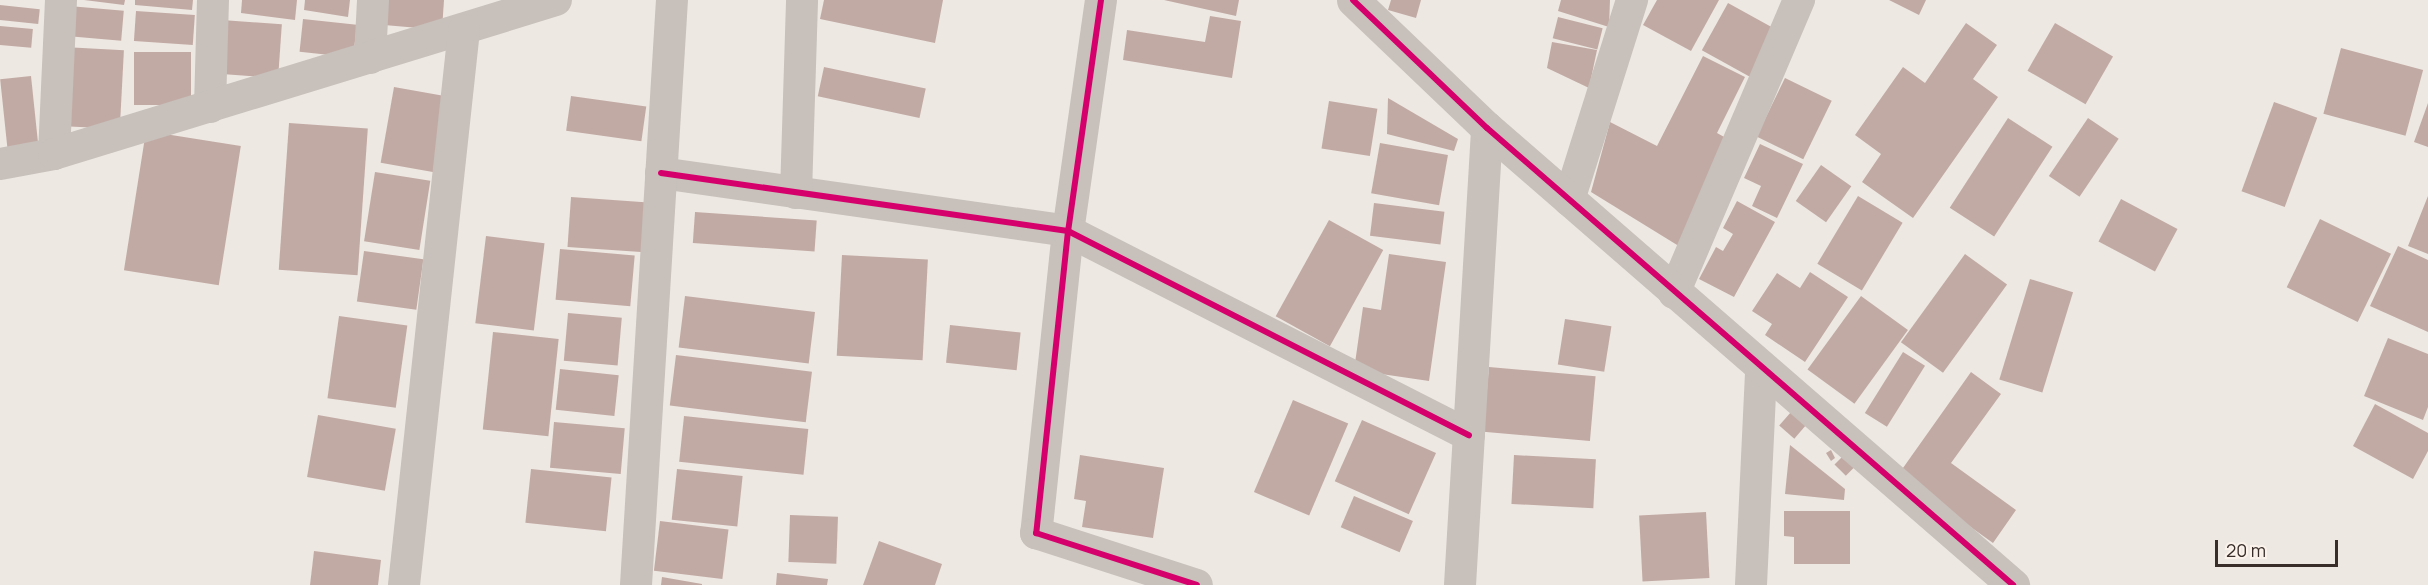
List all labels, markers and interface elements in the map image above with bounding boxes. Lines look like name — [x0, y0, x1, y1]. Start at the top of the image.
scale bar — [2218, 528, 2341, 566]
text: 20 m — [2226, 538, 2266, 562]

